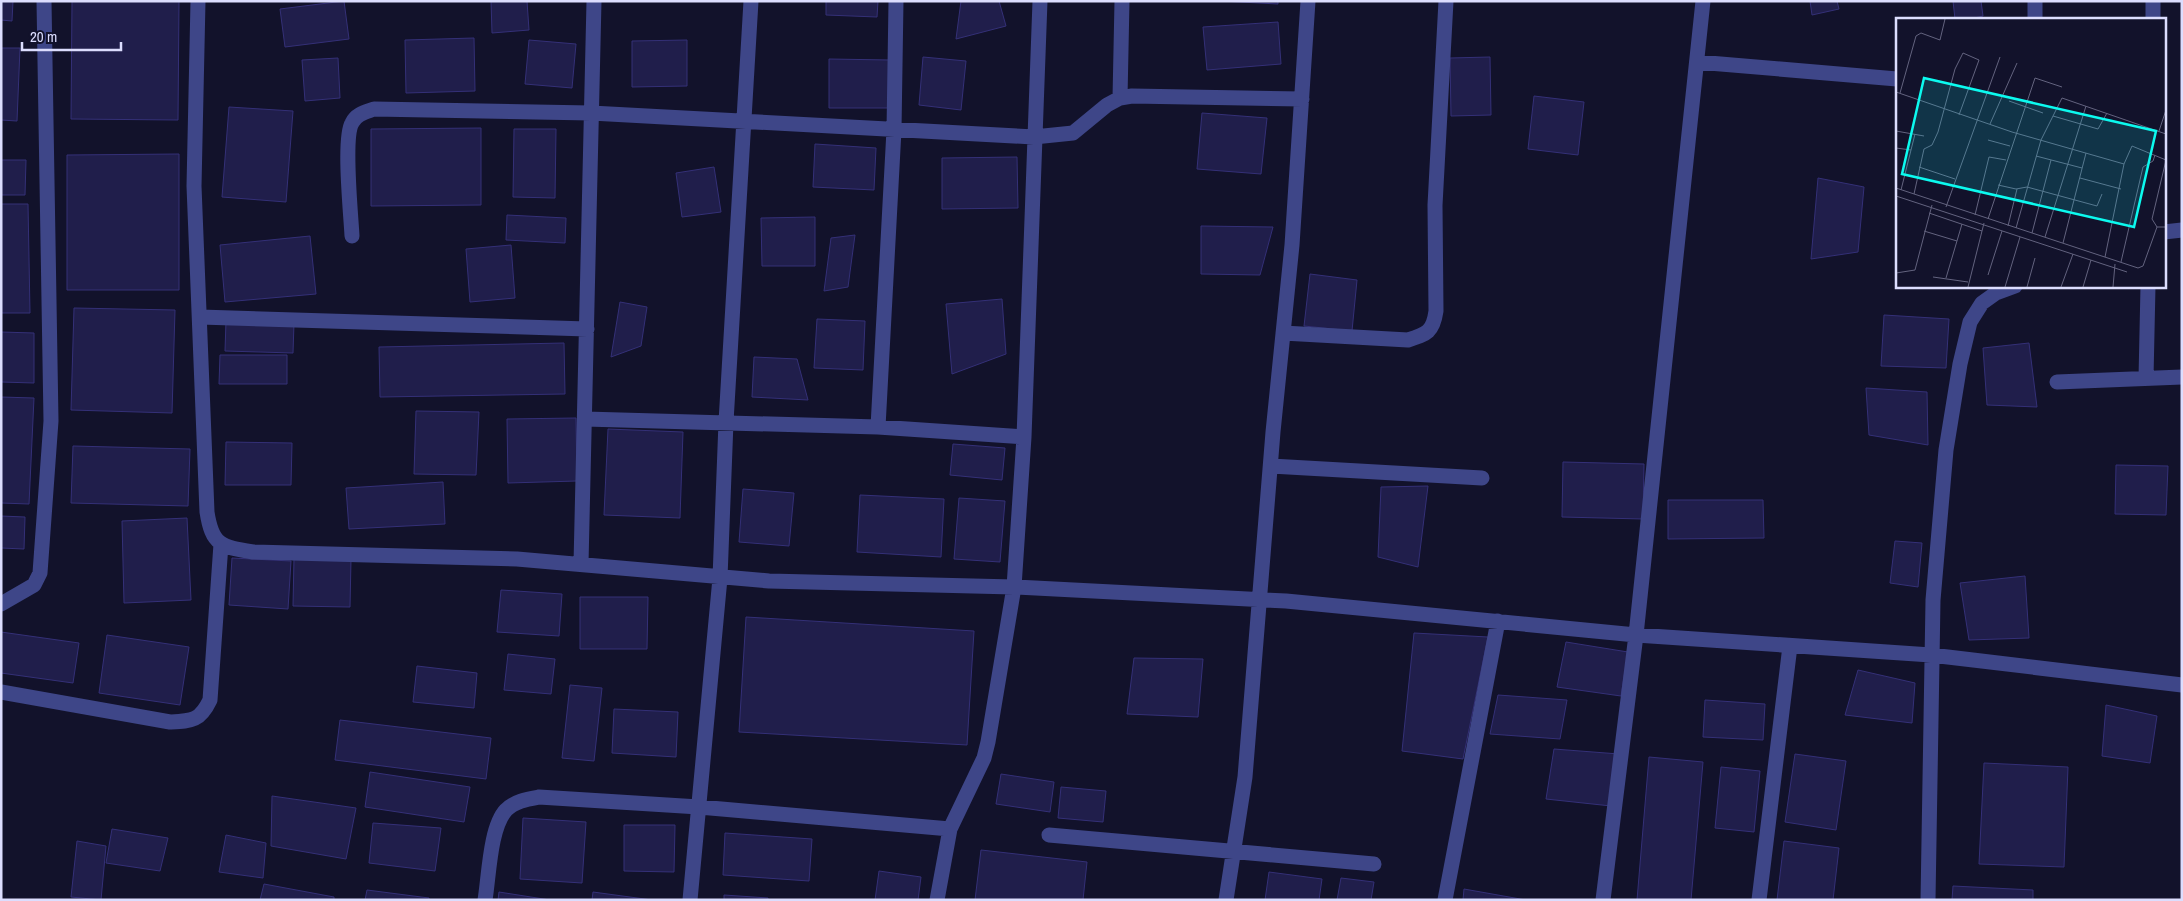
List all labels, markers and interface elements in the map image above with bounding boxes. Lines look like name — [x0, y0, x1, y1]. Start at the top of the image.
inset map — [1896, 18, 2166, 288]
scale bar — [22, 20, 121, 52]
text: 20 m — [30, 26, 57, 47]

